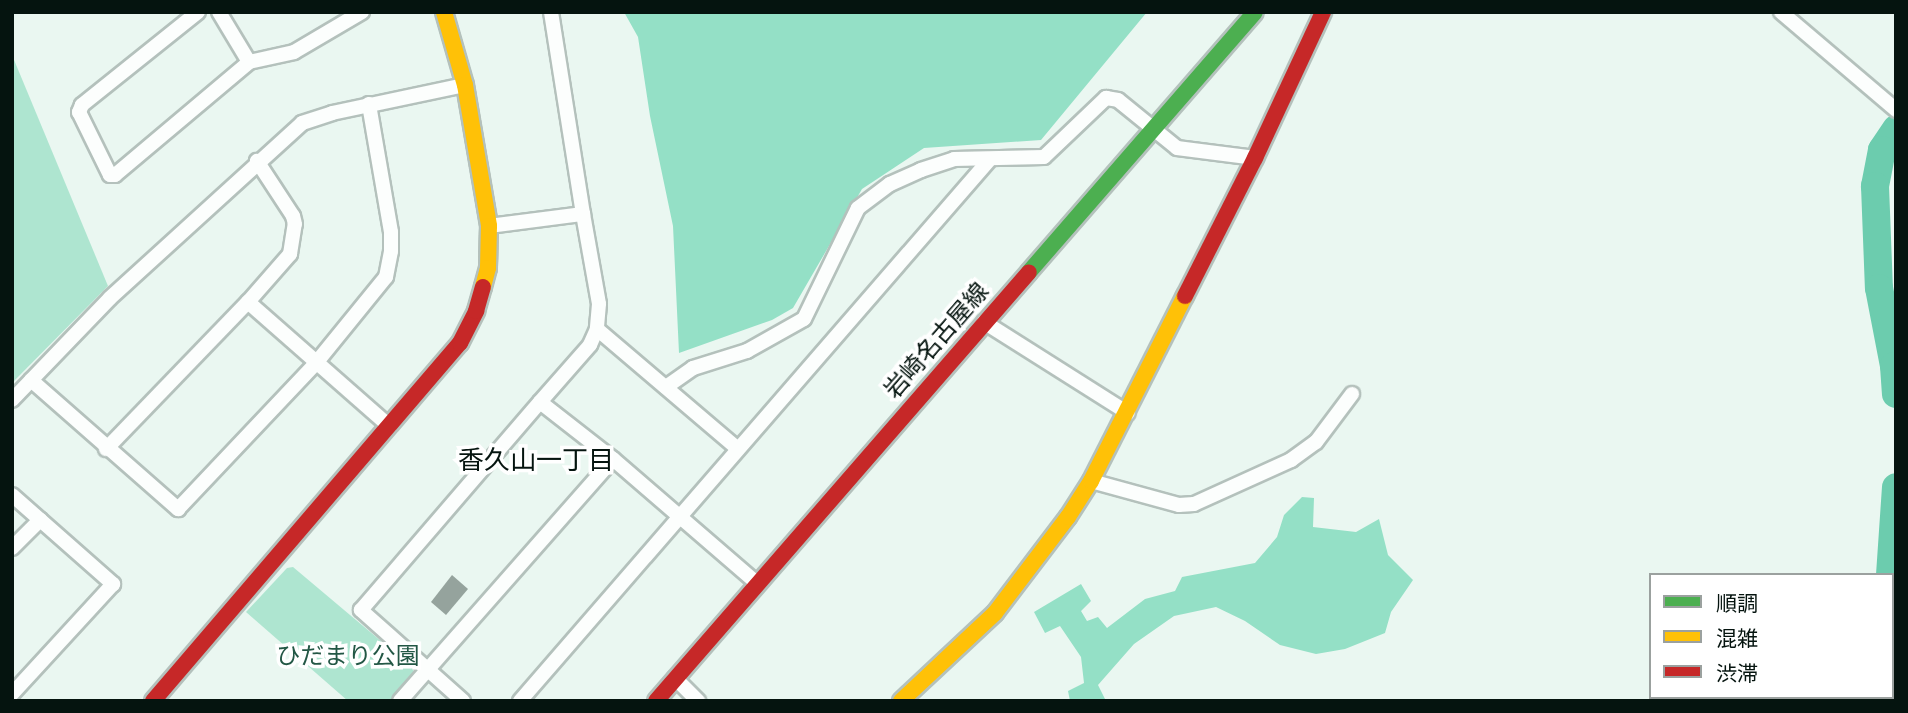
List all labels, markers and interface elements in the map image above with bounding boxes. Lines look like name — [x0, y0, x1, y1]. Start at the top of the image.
street label: 岩崎名古屋線 — [879, 277, 995, 405]
district label: 香久山一丁目 — [458, 445, 614, 477]
legend — [1649, 573, 1894, 699]
text: 順調 — [1716, 591, 1758, 617]
text: 混雑 — [1716, 626, 1758, 652]
park label: ひだまり公園 — [276, 643, 420, 671]
text: 渋滞 — [1716, 661, 1758, 687]

